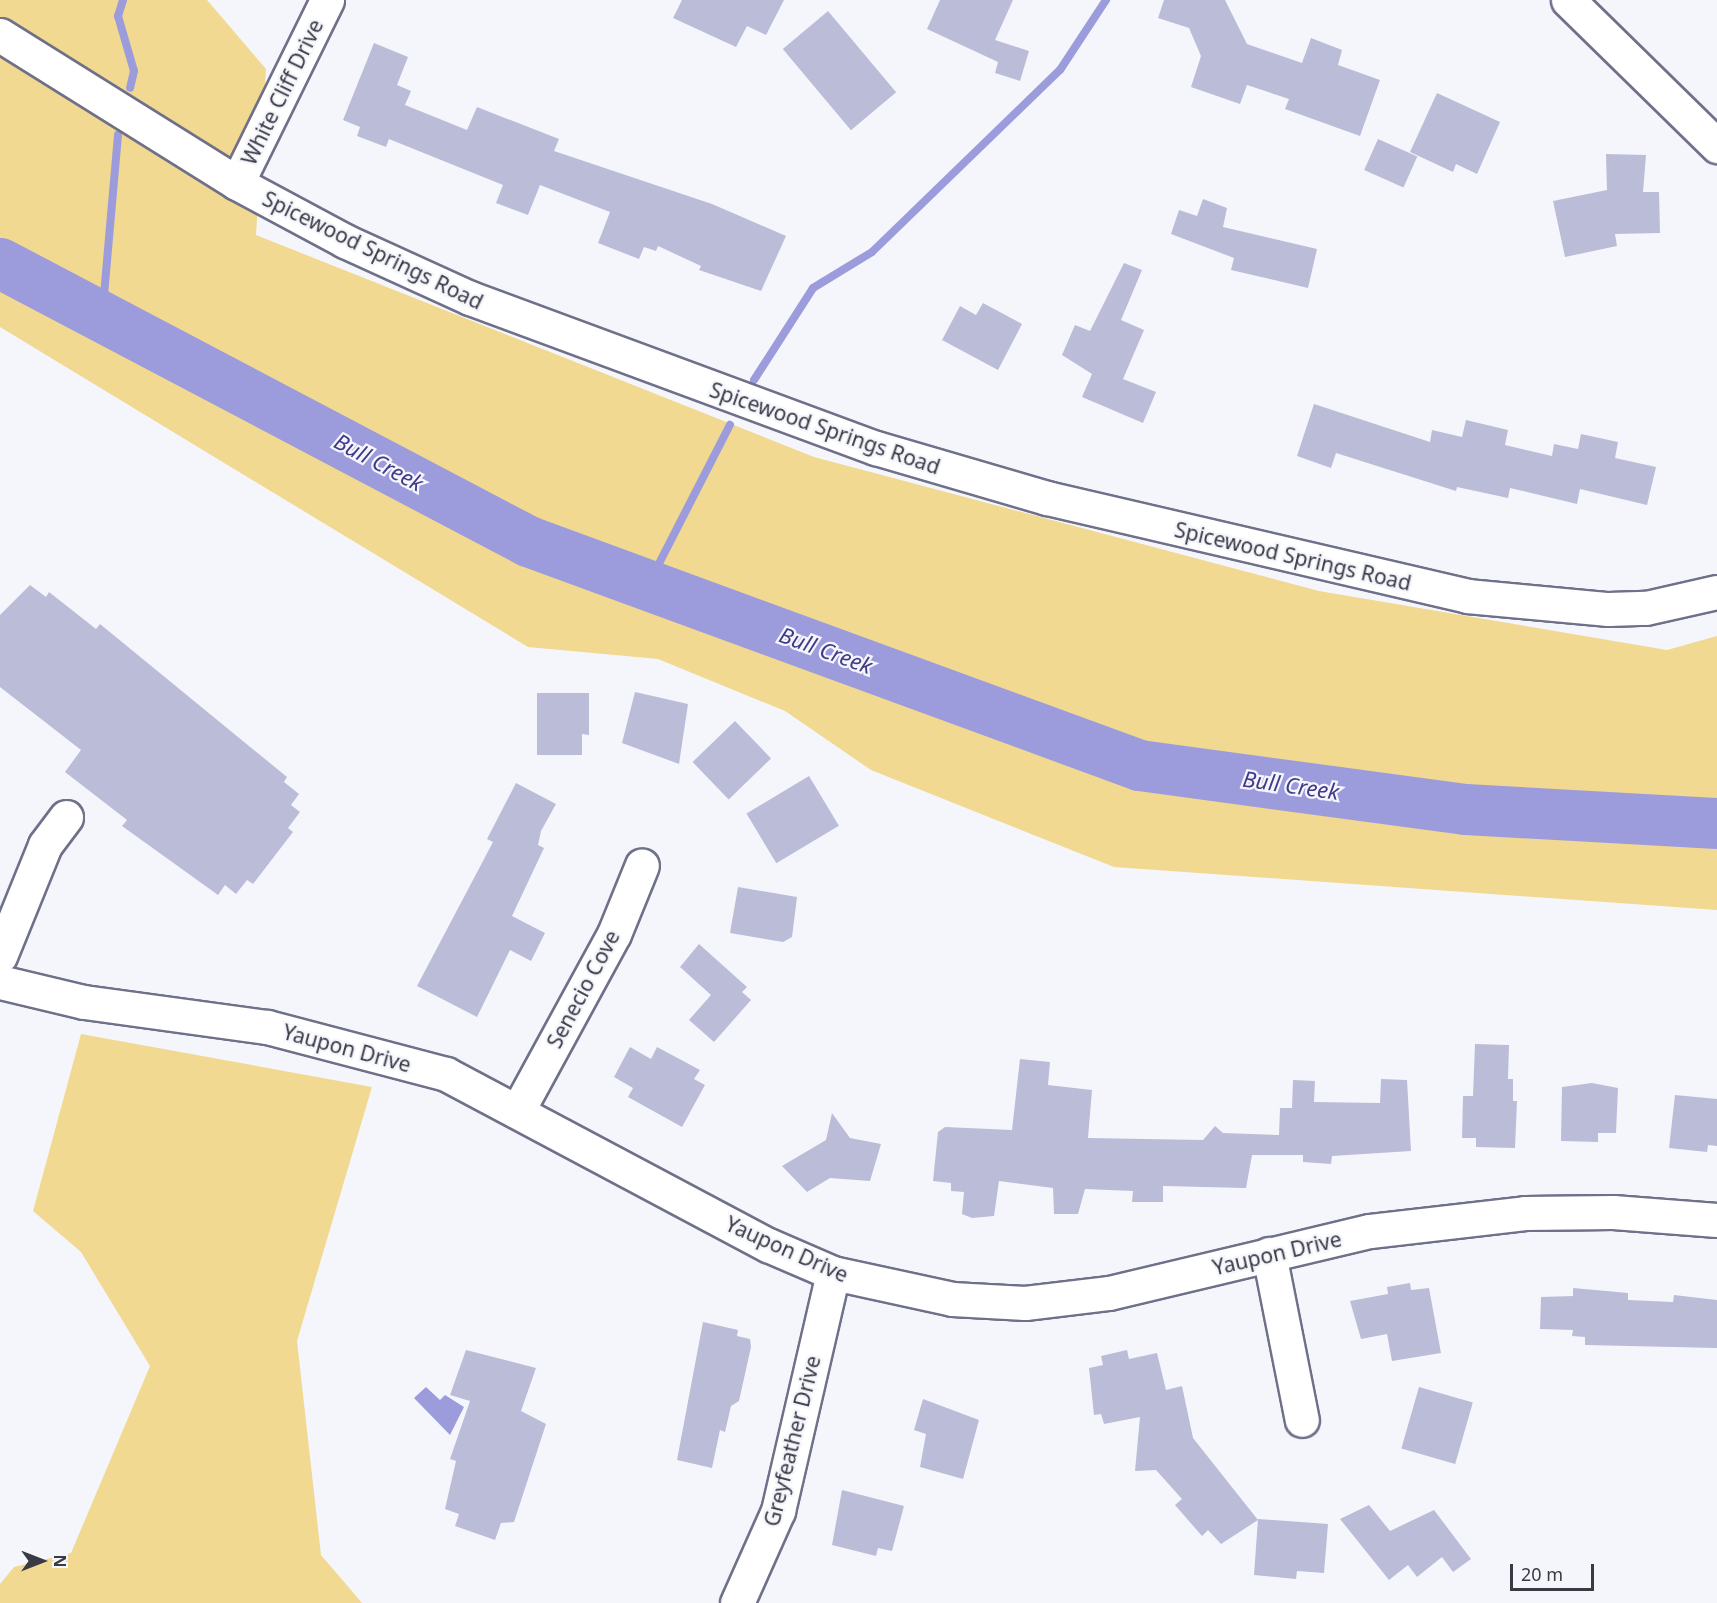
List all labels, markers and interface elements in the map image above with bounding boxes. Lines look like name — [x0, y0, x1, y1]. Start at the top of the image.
street label: White Cliff Drive — [236, 15, 328, 169]
street label: Spicewood Springs Road — [259, 186, 487, 314]
street label: Spicewood Springs Road — [706, 377, 944, 479]
water label: Bull Creek — [330, 428, 428, 496]
street label: Spicewood Springs Road — [1172, 516, 1414, 596]
water label: Bull Creek — [776, 621, 876, 679]
water label: Bull Creek — [1241, 765, 1341, 805]
street label: Senecio Cove — [541, 926, 625, 1052]
street label: Yaupon Drive — [280, 1019, 414, 1077]
street label: Yaupon Drive — [722, 1211, 852, 1287]
street label: Yaupon Drive — [1210, 1226, 1344, 1280]
street label: Greyfeather Drive — [759, 1353, 825, 1529]
north arrow — [12, 1531, 72, 1591]
scale bar — [1513, 1552, 1597, 1590]
text: N — [49, 1554, 71, 1568]
text: 20 m — [1521, 1562, 1563, 1586]

